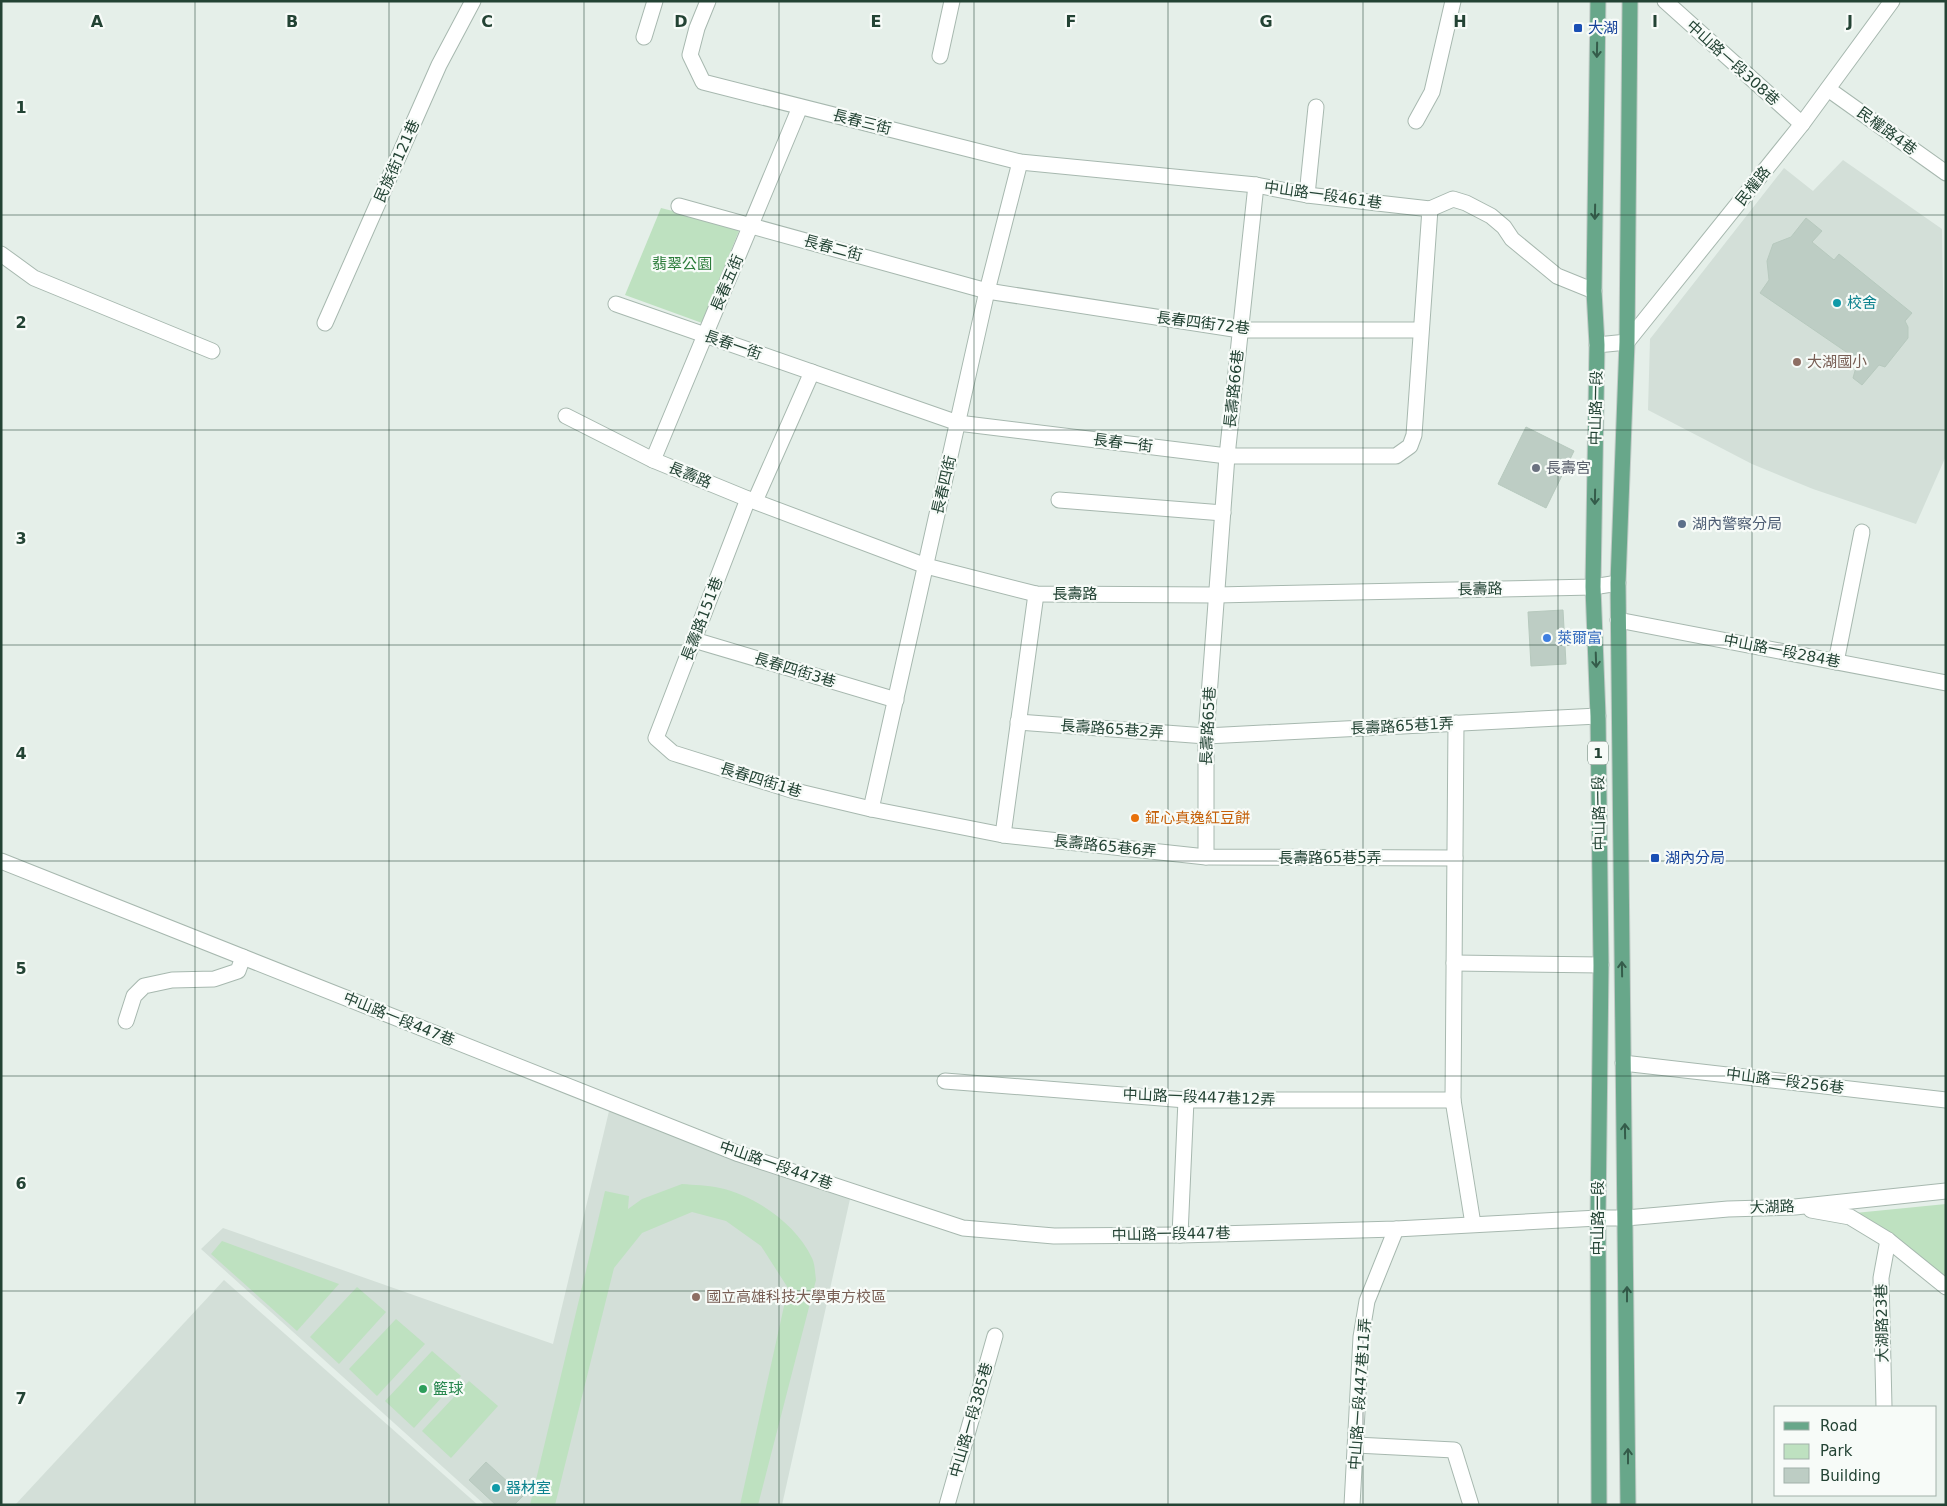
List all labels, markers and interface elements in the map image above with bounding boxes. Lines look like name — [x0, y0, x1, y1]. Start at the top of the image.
text: A — [91, 12, 104, 31]
text: B — [286, 12, 298, 31]
text: C — [481, 12, 493, 31]
text: D — [674, 12, 688, 31]
text: E — [871, 12, 881, 31]
text: F — [1066, 12, 1076, 31]
text: G — [1259, 12, 1273, 31]
text: H — [1453, 12, 1467, 31]
text: I — [1652, 12, 1658, 31]
text: J — [1846, 12, 1853, 31]
street label: 中山路一段308巷 — [1683, 17, 1783, 109]
place label: 大湖 — [1588, 19, 1618, 37]
marker: 大湖 — [1572, 22, 1584, 34]
one-way arrow — [1592, 42, 1602, 58]
text: 1 — [15, 98, 27, 117]
street label: 民權路4巷 — [1854, 103, 1920, 159]
street label: 長春三街 — [831, 106, 893, 138]
street label: 民族街121巷 — [371, 117, 423, 205]
street label: 民權路 — [1732, 163, 1774, 209]
street label: 中山路一段461巷 — [1263, 178, 1383, 212]
one-way arrow — [1590, 204, 1600, 220]
street label: 長春二街 — [802, 232, 864, 264]
street label: 長春五街 — [707, 252, 747, 314]
park label: 翡翠公園 — [652, 255, 712, 273]
place label: 校舍 — [1847, 294, 1877, 312]
marker: 校舍 — [1831, 297, 1843, 309]
street label: 長春四街72巷 — [1155, 308, 1251, 338]
text: 2 — [15, 313, 27, 332]
street label: 長春一街 — [702, 327, 764, 363]
street label: 長壽路66巷 — [1221, 349, 1247, 429]
place label: 大湖國小 — [1807, 353, 1867, 371]
marker: 大湖國小 — [1791, 356, 1803, 368]
street label: 中山路一段 — [1586, 370, 1606, 446]
street label: 長春一街 — [1092, 430, 1154, 456]
street label: 長春四街 — [928, 454, 960, 516]
street label: 長壽路 — [666, 458, 714, 492]
place label: 長壽宮 — [1546, 459, 1591, 477]
marker: 長壽宮 — [1530, 462, 1542, 474]
one-way arrow — [1590, 489, 1600, 505]
place label: 湖內警察分局 — [1692, 515, 1782, 533]
marker: 湖內警察分局 — [1676, 518, 1688, 530]
text: 3 — [15, 529, 27, 548]
street label: 長壽路151巷 — [678, 574, 726, 664]
street label: 長壽路 — [1457, 580, 1503, 598]
street label: 長壽路 — [1052, 585, 1098, 603]
place label: 萊爾富 — [1557, 629, 1602, 647]
street label: 中山路一段284巷 — [1722, 631, 1842, 671]
marker: 萊爾富 — [1541, 632, 1553, 644]
street label: 長春四街3巷 — [752, 649, 838, 691]
one-way arrow — [1591, 652, 1600, 668]
street label: 長壽路65巷 — [1197, 686, 1219, 766]
street label: 長壽路65巷1弄 — [1350, 714, 1454, 738]
street label: 長壽路65巷2弄 — [1060, 716, 1164, 742]
road number: 1 — [1588, 741, 1608, 764]
text: 4 — [15, 744, 27, 763]
street label: 長春四街1巷 — [718, 759, 804, 801]
street label: 中山路一段 — [1589, 775, 1609, 851]
place label: 鉦心真逸紅豆餅 — [1145, 809, 1250, 827]
marker: 鉦心真逸紅豆餅 — [1129, 812, 1141, 824]
street label: 長壽路65巷6弄 — [1053, 832, 1157, 860]
street label: 長壽路65巷5弄 — [1278, 849, 1382, 867]
place label: 湖內分局 — [1665, 849, 1725, 867]
marker: 湖內分局 — [1649, 852, 1661, 864]
text: 5 — [15, 959, 27, 978]
one-way arrow — [1617, 961, 1627, 977]
street label: 中山路一段447巷 — [341, 988, 457, 1050]
street label: 中山路一段256巷 — [1725, 1065, 1845, 1097]
street label: 中山路一段447巷12弄 — [1122, 1085, 1276, 1109]
one-way arrow — [1620, 1123, 1629, 1139]
street label: 中山路一段447巷 — [717, 1137, 835, 1193]
text: 6 — [15, 1174, 27, 1193]
street label: 中山路一段 — [1589, 1180, 1607, 1256]
street label: 大湖路 — [1749, 1197, 1795, 1217]
street label: 中山路一段447巷 — [1112, 1224, 1230, 1244]
street label: 大湖路23巷 — [1872, 1283, 1892, 1363]
one-way arrow — [1622, 1286, 1631, 1302]
place label: 國立高雄科技大學東方校區 — [706, 1288, 886, 1306]
marker: 國立高雄科技大學東方校區 — [690, 1291, 702, 1303]
street label: 中山路一段447巷11弄 — [1346, 1317, 1374, 1471]
street label: 中山路一段385巷 — [946, 1360, 996, 1480]
place label: 籃球 — [433, 1380, 464, 1398]
marker: 籃球 — [417, 1383, 429, 1395]
text: 7 — [15, 1389, 27, 1408]
legend — [1774, 1406, 1937, 1496]
text: Road — [1820, 1417, 1858, 1435]
text: Park — [1820, 1442, 1853, 1460]
one-way arrow — [1623, 1448, 1633, 1464]
text: Building — [1820, 1467, 1881, 1485]
place label: 器材室 — [506, 1479, 551, 1497]
marker: 器材室 — [490, 1482, 502, 1494]

